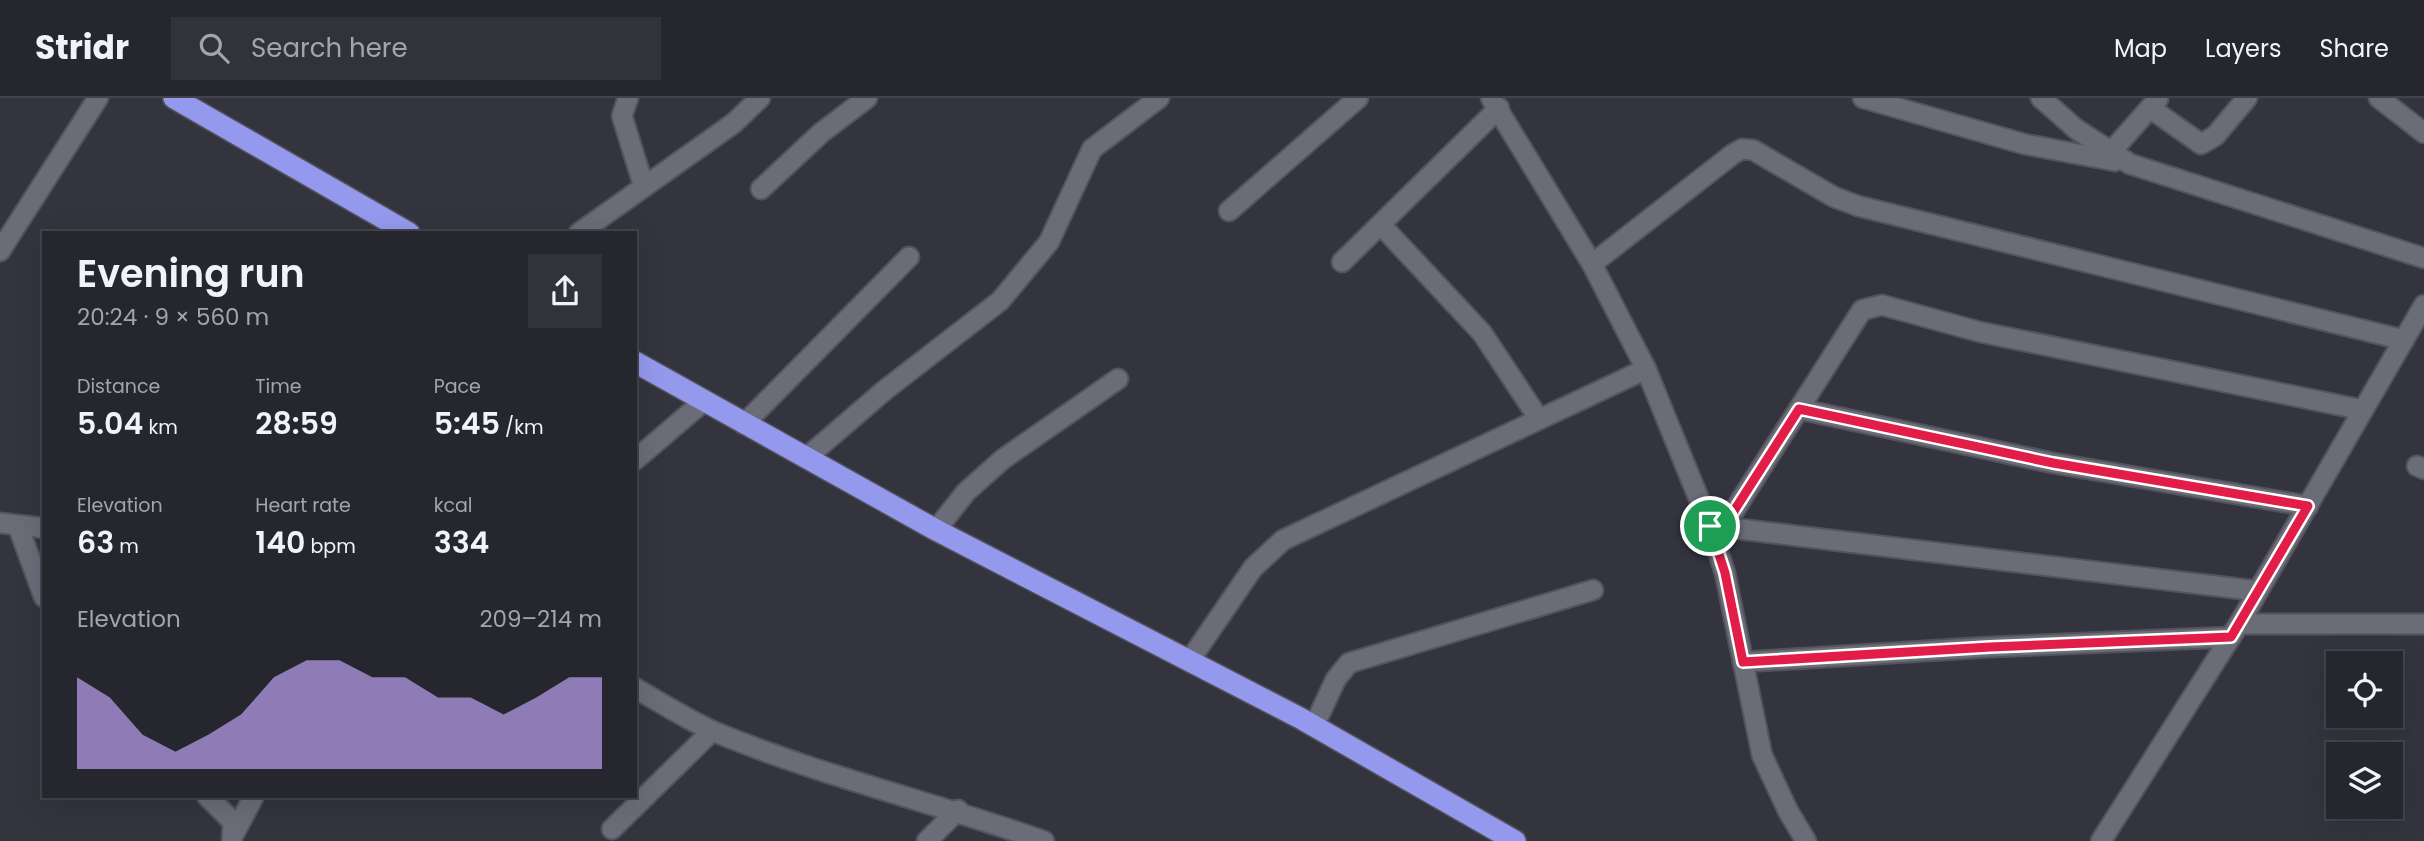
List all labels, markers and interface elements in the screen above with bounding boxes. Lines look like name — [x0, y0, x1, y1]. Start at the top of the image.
search box — [171, 17, 661, 80]
text: Stridr — [35, 24, 129, 71]
icon: search — [195, 29, 233, 67]
text: Search here — [251, 30, 408, 66]
text: Map — [2114, 32, 2167, 65]
text: Layers — [2205, 32, 2281, 65]
text: Share — [2319, 32, 2389, 65]
text: Evening run — [77, 247, 305, 300]
button: share — [528, 254, 602, 328]
text: 20:24 · 9 × 560 m — [77, 301, 269, 333]
text: Distance — [77, 373, 160, 400]
text: Time — [255, 373, 302, 400]
text: Pace — [434, 373, 481, 400]
text: 5.04 — [77, 402, 143, 445]
text: 28:59 — [255, 402, 338, 445]
text: 5:45 — [434, 402, 500, 445]
text: km — [143, 414, 178, 441]
text: /km — [500, 414, 544, 441]
text: Elevation — [77, 492, 163, 519]
text: Heart rate — [255, 492, 351, 519]
text: kcal — [434, 492, 473, 519]
pin — [1680, 496, 1740, 556]
icon: arrive — [1691, 507, 1729, 545]
text: 63 — [77, 521, 114, 564]
text: 140 — [255, 521, 305, 564]
text: 334 — [434, 521, 489, 564]
text: m — [114, 533, 139, 560]
text: bpm — [305, 533, 356, 560]
text: Elevation — [77, 603, 181, 635]
text: 209–214 m — [479, 603, 602, 635]
map controls — [2326, 651, 2403, 819]
button: locate — [2326, 651, 2403, 728]
button: layers — [2326, 742, 2403, 819]

